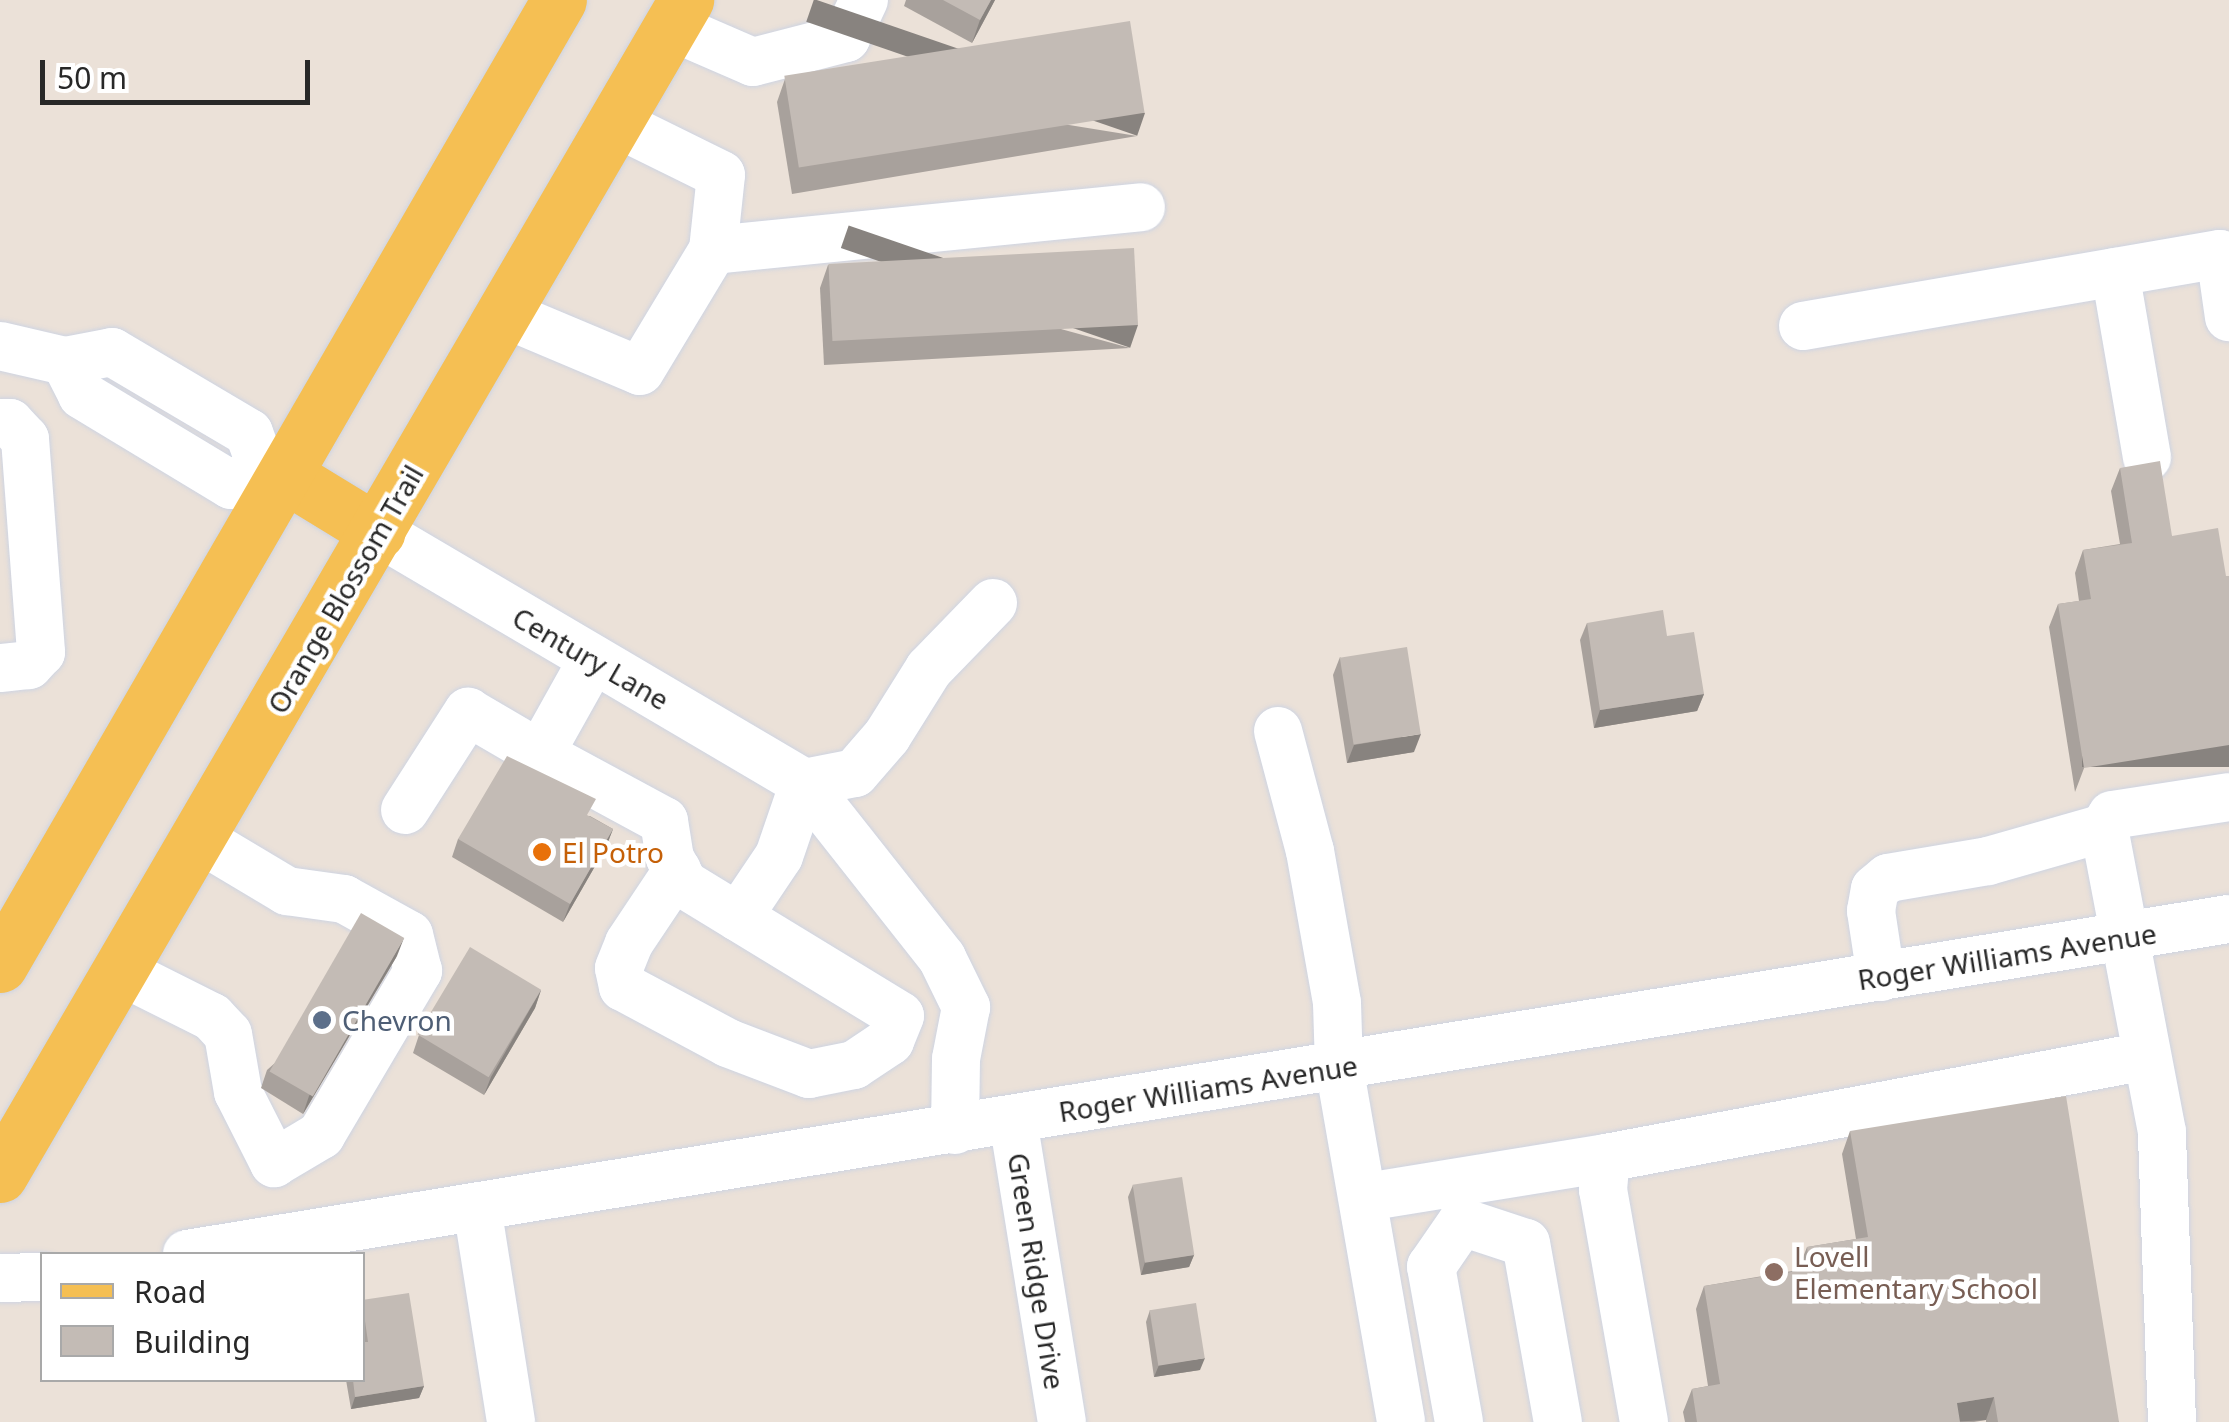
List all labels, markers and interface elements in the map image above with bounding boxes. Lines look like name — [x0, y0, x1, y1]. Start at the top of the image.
scale bar — [45, 40, 315, 102]
text: 50 m — [57, 57, 127, 98]
street label: Orange Blossom Trail — [260, 459, 430, 719]
street label: Century Lane — [507, 600, 675, 716]
place label: El Potro — [562, 835, 664, 869]
marker: El Potro — [531, 841, 553, 863]
street label: Roger Williams Avenue — [1855, 916, 2159, 996]
place label: Chevron — [342, 1003, 452, 1037]
marker: Chevron — [311, 1009, 333, 1031]
street label: Roger Williams Avenue — [1056, 1048, 1360, 1128]
street label: Green Ridge Drive — [1002, 1150, 1072, 1392]
place label: Lovell Elementary School — [1794, 1239, 2038, 1305]
legend — [40, 1252, 365, 1382]
marker: Lovell Elementary School — [1763, 1261, 1785, 1283]
text: Road — [134, 1271, 206, 1312]
text: Building — [134, 1321, 251, 1362]

